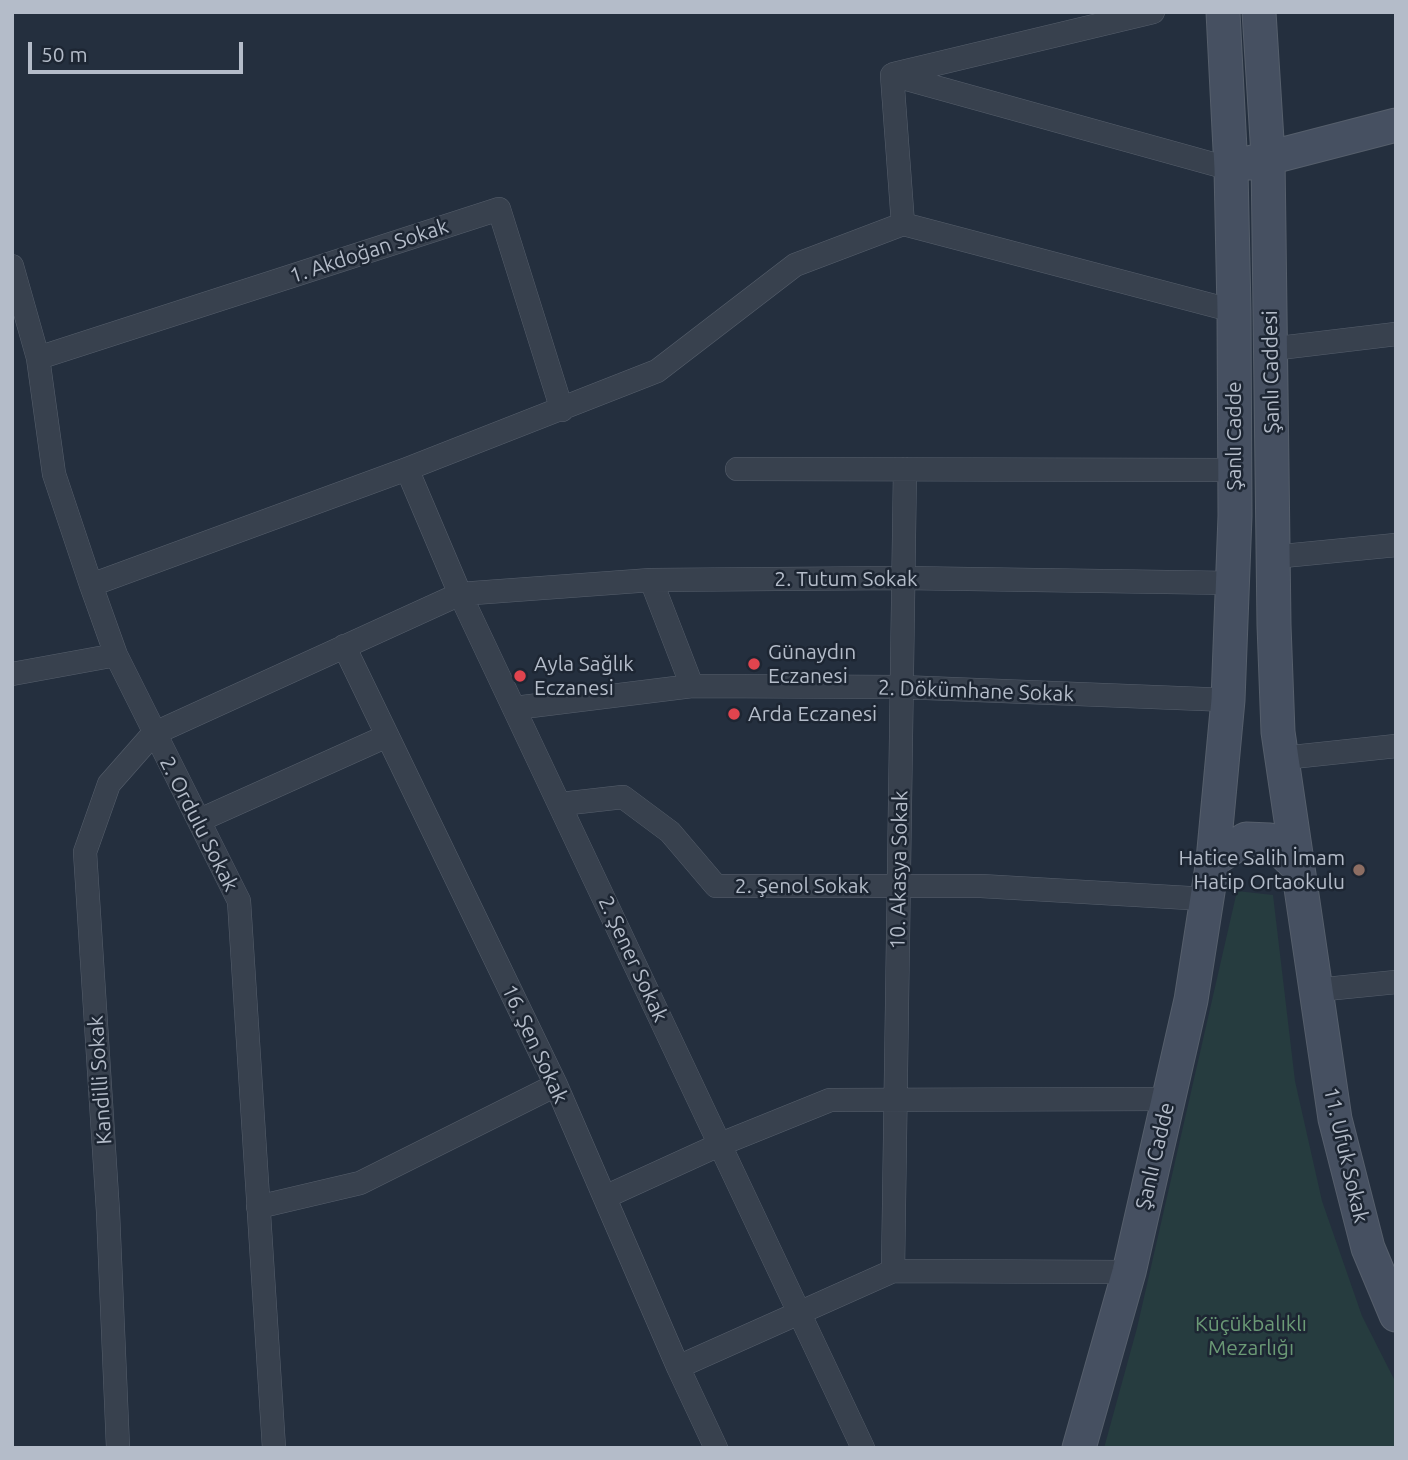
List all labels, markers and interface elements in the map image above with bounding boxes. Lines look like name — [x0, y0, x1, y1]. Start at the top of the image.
scale bar — [32, 28, 247, 72]
text: 50 m — [41, 42, 88, 66]
street label: 1. Akdoğan Sokak — [287, 213, 451, 289]
street label: Şanlı Caddesi — [1257, 310, 1285, 434]
street label: Şanlı Cadde — [1221, 381, 1247, 491]
street label: 2. Tutum Sokak — [774, 566, 918, 592]
place label: Günaydın Eczanesi — [768, 639, 856, 689]
place label: Ayla Sağlık Eczanesi — [534, 651, 634, 701]
marker: Günaydın Eczanesi — [746, 656, 762, 672]
marker: Ayla Sağlık Eczanesi — [512, 668, 528, 684]
street label: 2. Dökümhane Sokak — [878, 675, 1074, 707]
place label: Arda Eczanesi — [748, 701, 877, 727]
marker: Arda Eczanesi — [726, 706, 742, 722]
street label: 2. Ordulu Sokak — [154, 752, 244, 896]
street label: 10. Akasya Sokak — [885, 790, 913, 950]
place label: Hatice Salih İmam Hatip Ortaokulu — [1178, 845, 1345, 895]
marker: Hatice Salih İmam Hatip Ortaokulu — [1351, 862, 1367, 878]
street label: 2. Şenol Sokak — [735, 873, 869, 899]
street label: 2. Şener Sokak — [593, 892, 673, 1026]
street label: 16. Şen Sokak — [496, 981, 574, 1107]
street label: Kandilli Sokak — [83, 1015, 117, 1145]
street label: 11. Ufuk Sokak — [1318, 1085, 1374, 1225]
street label: Şanlı Cadde — [1130, 1100, 1180, 1212]
park label: Küçükbalıklı Mezarlığı — [1195, 1311, 1307, 1361]

